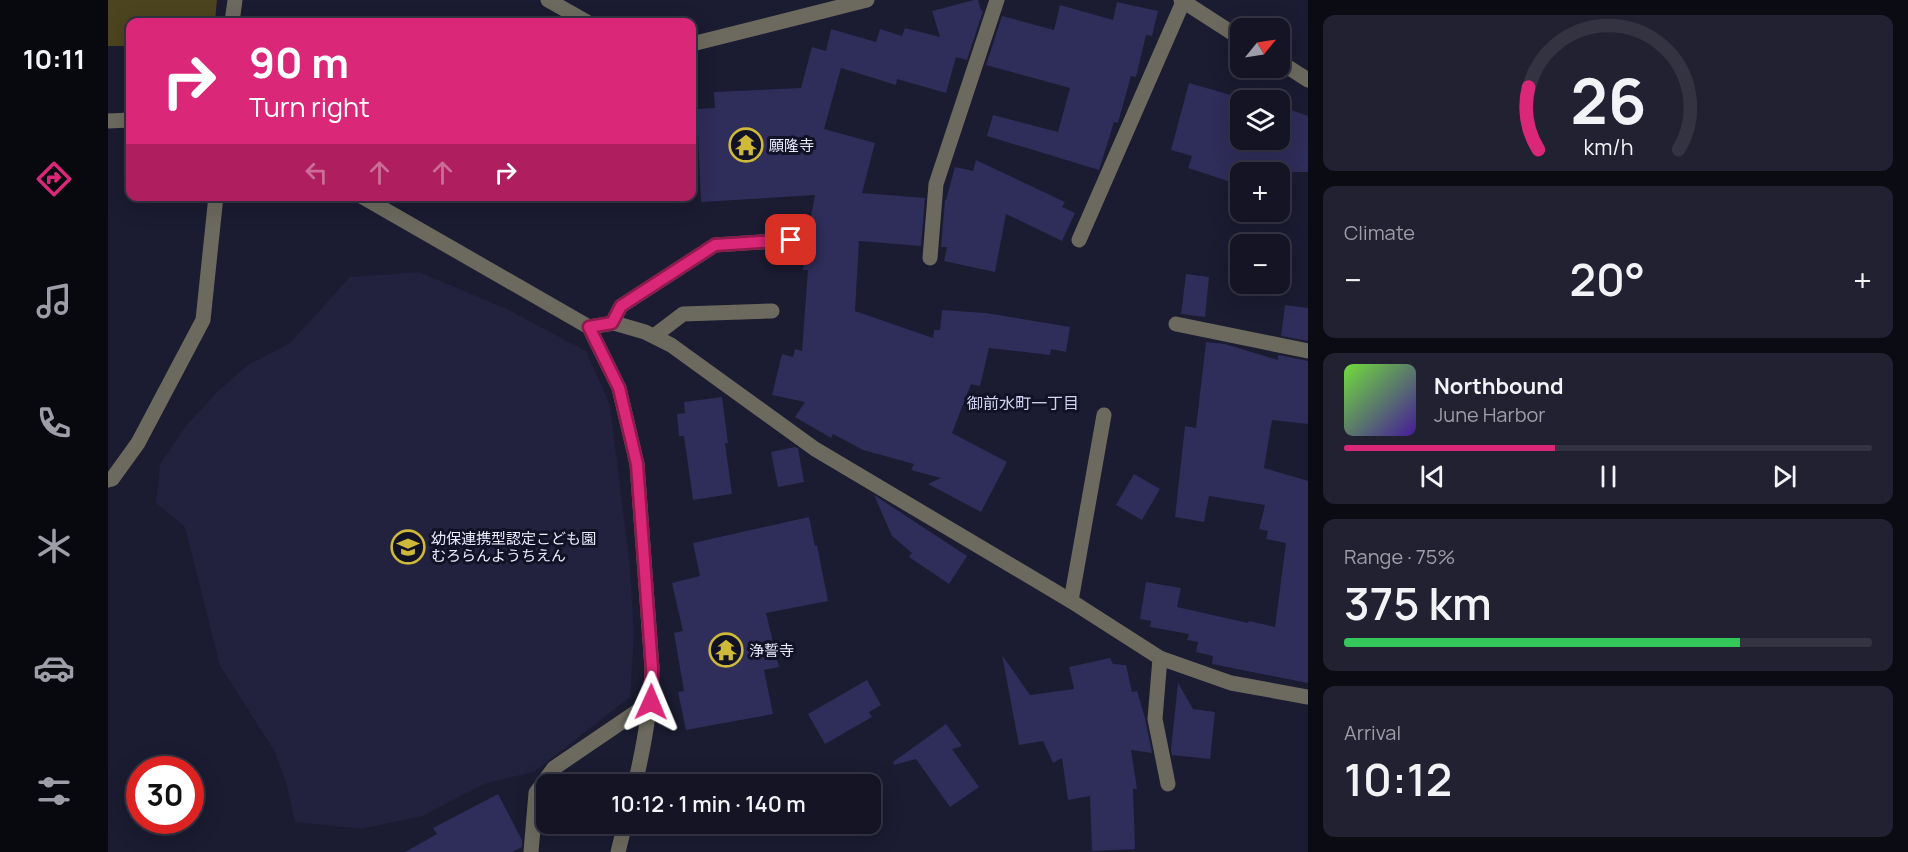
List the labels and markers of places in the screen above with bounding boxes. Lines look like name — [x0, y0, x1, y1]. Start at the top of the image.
temple icon: 願隆寺 — [728, 127, 764, 163]
place label: 願隆寺 — [769, 135, 814, 156]
pin — [765, 214, 816, 265]
place label: 幼保連携型認定こども園 むろらんようちえん — [431, 528, 596, 566]
school or university icon: 幼保連携型認定こども園 むろらんようちえん — [390, 529, 426, 565]
temple icon: 浄誓寺 — [708, 632, 744, 668]
place label: 浄誓寺 — [749, 640, 794, 661]

